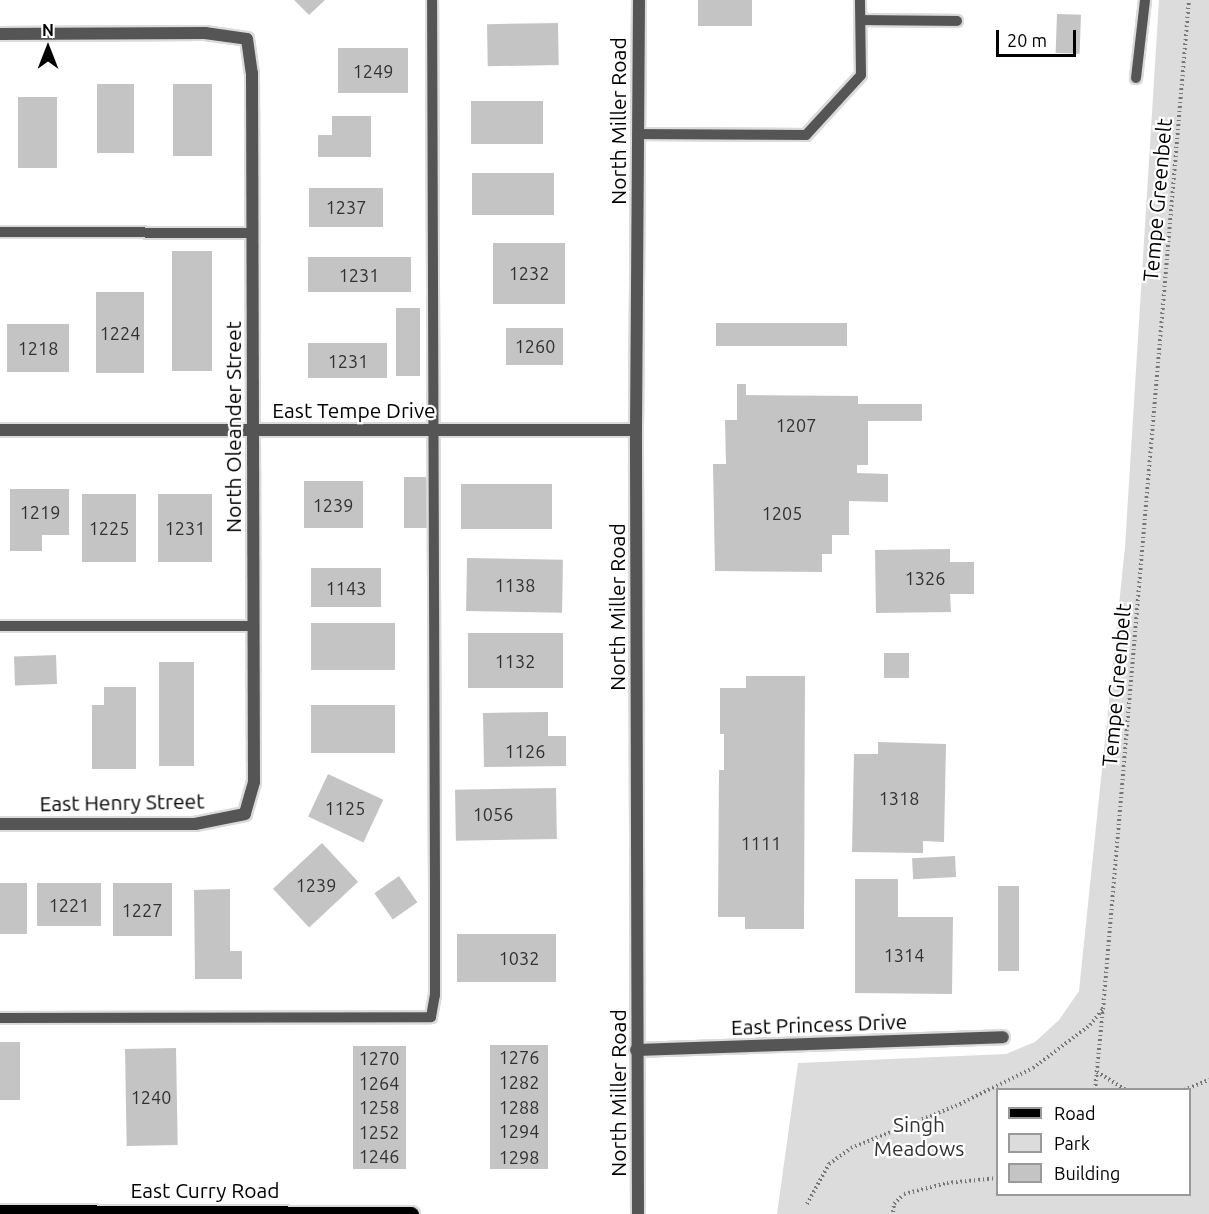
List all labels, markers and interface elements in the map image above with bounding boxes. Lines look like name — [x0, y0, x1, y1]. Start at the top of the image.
north arrow — [18, 18, 78, 78]
scale bar — [999, 18, 1078, 56]
text: N — [42, 21, 54, 39]
text: 20 m — [1007, 30, 1047, 50]
street label: North Miller Road — [605, 37, 631, 205]
house number: 1249 — [353, 60, 393, 82]
street label: Tempe Greenbelt — [1137, 117, 1177, 283]
house number: 1237 — [326, 196, 366, 218]
house number: 1232 — [509, 262, 549, 284]
house number: 1231 — [339, 264, 379, 286]
street label: North Oleander Street — [220, 321, 246, 533]
house number: 1224 — [100, 322, 140, 344]
house number: 1260 — [515, 335, 555, 357]
house number: 1218 — [18, 337, 58, 359]
house number: 1231 — [328, 350, 368, 372]
street label: East Tempe Drive — [272, 397, 436, 423]
house number: 1207 — [776, 414, 816, 436]
house number: 1239 — [313, 494, 353, 516]
house number: 1219 — [20, 501, 60, 523]
house number: 1205 — [762, 502, 802, 524]
house number: 1225 — [89, 517, 129, 539]
house number: 1231 — [165, 517, 205, 539]
street label: North Miller Road — [604, 523, 630, 691]
house number: 1326 — [905, 567, 945, 589]
house number: 1138 — [495, 574, 535, 596]
house number: 1143 — [326, 577, 366, 599]
street label: Tempe Greenbelt — [1096, 602, 1136, 768]
house number: 1132 — [495, 650, 535, 672]
house number: 1126 — [505, 740, 545, 762]
house number: 1318 — [879, 787, 919, 809]
street label: East Henry Street — [39, 788, 205, 816]
house number: 1125 — [325, 797, 365, 819]
house number: 1056 — [473, 803, 513, 825]
house number: 1111 — [741, 832, 781, 854]
house number: 1239 — [296, 874, 336, 896]
house number: 1221 — [49, 894, 89, 916]
house number: 1227 — [122, 899, 162, 921]
house number: 1314 — [884, 944, 924, 966]
house number: 1032 — [499, 947, 539, 969]
street label: East Princess Drive — [730, 1008, 908, 1040]
street label: North Miller Road — [605, 1009, 631, 1177]
house number: 1276 — [499, 1046, 539, 1068]
house number: 1270 — [359, 1047, 399, 1069]
house number: 1282 — [499, 1071, 539, 1093]
house number: 1264 — [359, 1072, 399, 1094]
house number: 1240 — [131, 1086, 171, 1108]
legend — [996, 1088, 1191, 1196]
house number: 1258 — [359, 1096, 399, 1118]
house number: 1288 — [499, 1096, 539, 1118]
text: Road — [1054, 1103, 1096, 1123]
park label: Singh Meadows — [874, 1111, 964, 1161]
house number: 1294 — [499, 1120, 539, 1142]
house number: 1252 — [359, 1121, 399, 1143]
text: Park — [1054, 1133, 1090, 1153]
house number: 1246 — [359, 1145, 399, 1167]
house number: 1298 — [499, 1146, 539, 1168]
text: Building — [1054, 1163, 1120, 1183]
street label: East Curry Road — [130, 1177, 280, 1203]

